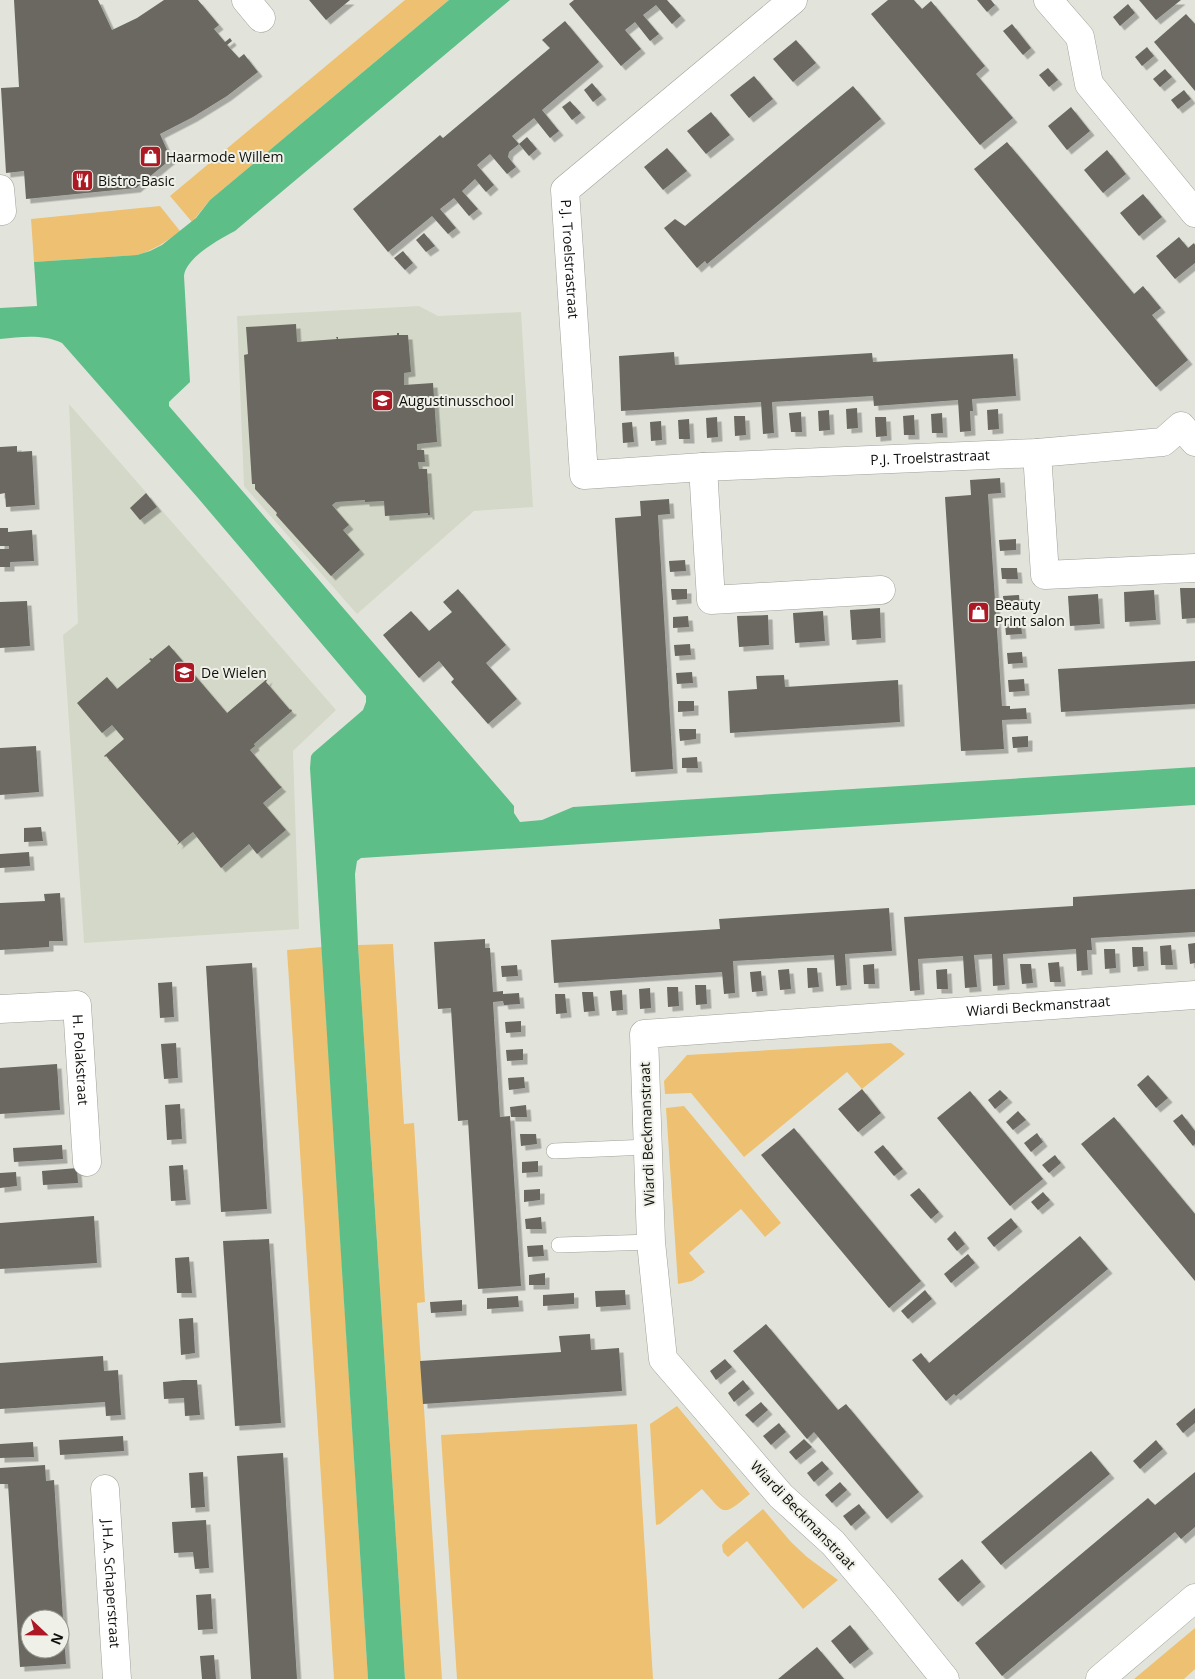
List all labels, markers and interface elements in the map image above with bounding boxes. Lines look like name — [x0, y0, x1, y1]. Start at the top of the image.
shop icon: Haarmode Willem — [138, 145, 162, 169]
place label: Haarmode Willem — [166, 147, 283, 166]
restaurant icon: Bistro-Basic — [70, 169, 94, 193]
place label: Bistro-Basic — [98, 171, 175, 190]
street label: P.J. Troelstrastraat — [557, 199, 584, 319]
school or university icon: Augustinusschool — [371, 389, 395, 413]
place label: Augustinusschool — [399, 391, 514, 410]
street label: P.J. Troelstrastraat — [870, 445, 990, 469]
place label: Beauty Print salon — [995, 595, 1065, 630]
shop icon: Beauty Print salon — [967, 601, 991, 625]
school or university icon: De Wielen — [173, 661, 197, 685]
place label: De Wielen — [201, 663, 267, 682]
street label: Wiardi Beckmanstraat — [966, 991, 1111, 1020]
street label: H. Polakstraat — [69, 1014, 93, 1106]
street label: Wiardi Beckmanstraat — [634, 1062, 659, 1206]
street label: Wiardi Beckmanstraat — [747, 1456, 860, 1573]
street label: J.H.A. Schaperstraat — [98, 1517, 125, 1649]
north arrow — [20, 1609, 70, 1659]
text: N — [47, 1630, 68, 1648]

